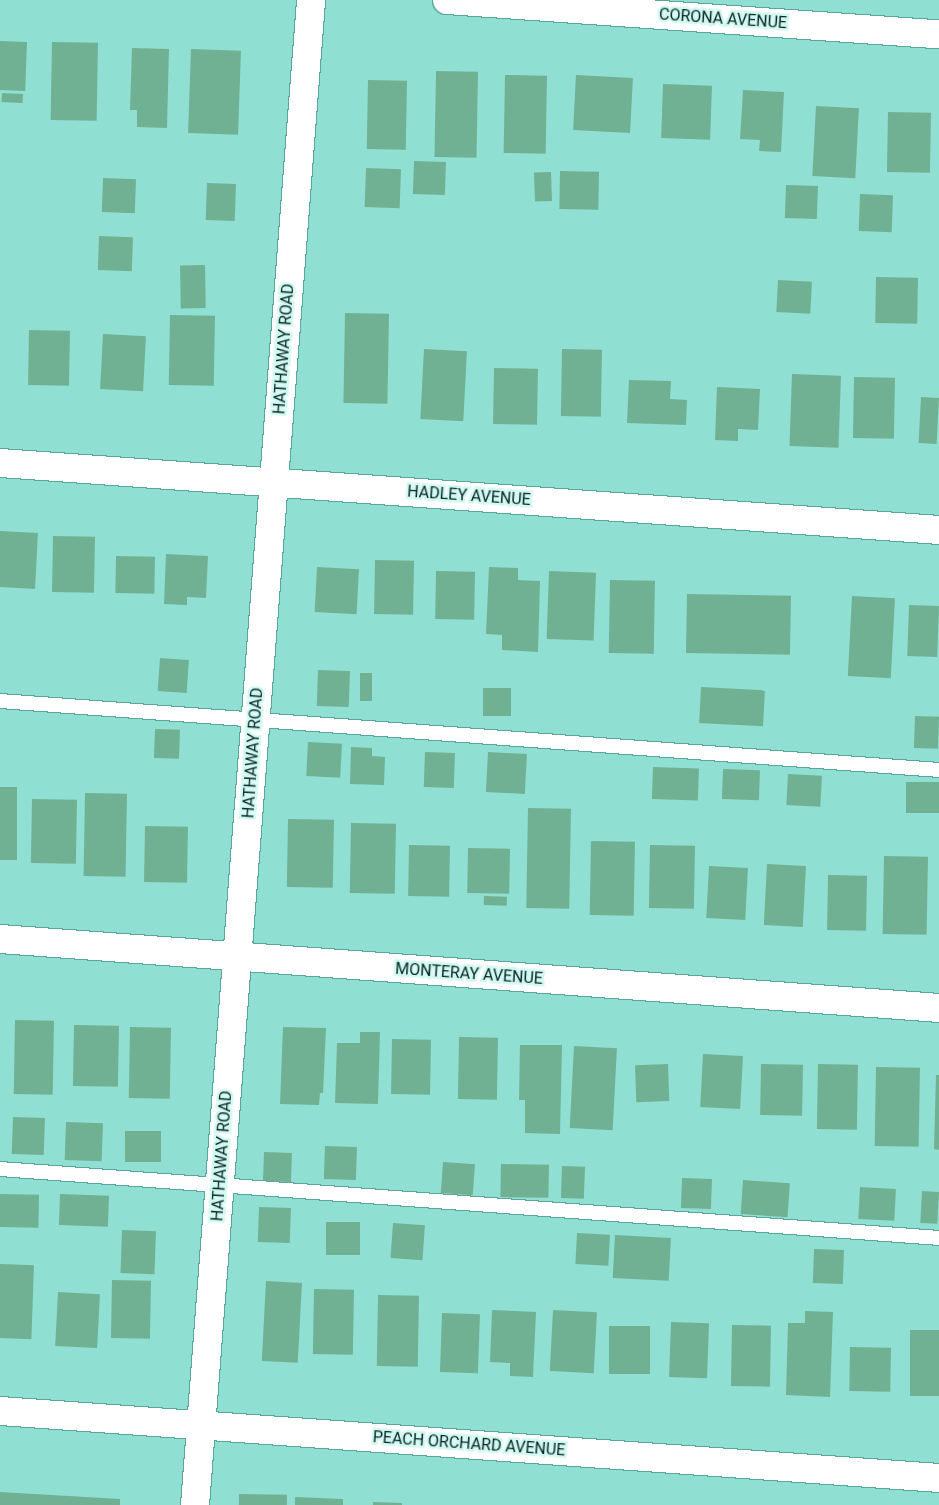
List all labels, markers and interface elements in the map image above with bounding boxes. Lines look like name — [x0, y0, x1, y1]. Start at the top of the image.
street label: CORONA AVENUE — [658, 5, 788, 33]
street label: HATHAWAY ROAD — [270, 283, 298, 415]
street label: HADLEY AVENUE — [407, 482, 531, 510]
street label: HATHAWAY ROAD — [239, 687, 267, 819]
street label: MONTERAY AVENUE — [395, 959, 543, 989]
street label: HATHAWAY ROAD — [208, 1090, 236, 1222]
street label: PEACH ORCHARD AVENUE — [372, 1428, 566, 1460]

